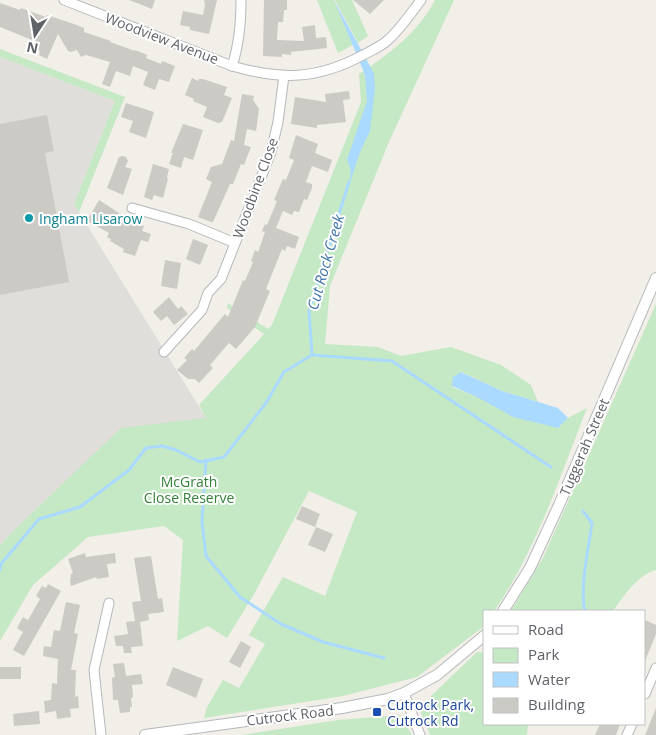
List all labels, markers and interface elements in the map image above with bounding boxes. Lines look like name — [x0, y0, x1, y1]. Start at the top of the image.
street label: Woodview Avenue — [103, 8, 222, 68]
north arrow — [10, 10, 60, 60]
text: N — [25, 38, 40, 59]
street label: Woodbine Close — [228, 135, 282, 241]
place label: Ingham Lisarow — [39, 209, 142, 228]
water label: Cut Rock Creek — [302, 211, 348, 312]
marker: Ingham Lisarow — [23, 212, 35, 224]
street label: Tuggerah Street — [555, 395, 613, 499]
park label: McGrath Close Reserve — [144, 472, 234, 507]
legend — [483, 610, 646, 725]
text: Road — [528, 619, 564, 639]
text: Park — [528, 644, 559, 664]
text: Water — [528, 669, 570, 689]
text: Building — [528, 694, 585, 714]
place label: Cutrock Park, Cutrock Rd — [387, 695, 474, 730]
street label: Cutrock Road — [245, 700, 335, 730]
marker: Cutrock Park, Cutrock Rd — [371, 706, 383, 718]

